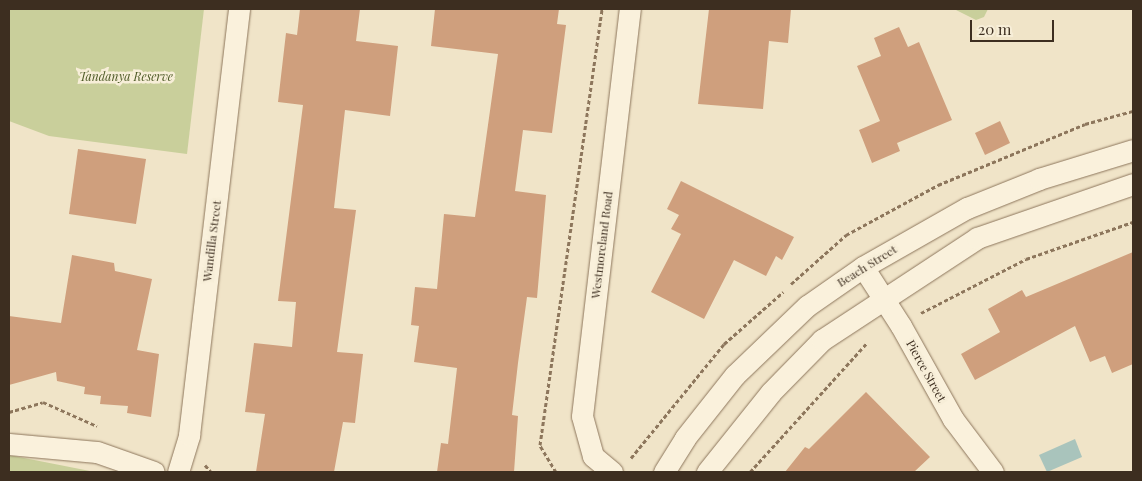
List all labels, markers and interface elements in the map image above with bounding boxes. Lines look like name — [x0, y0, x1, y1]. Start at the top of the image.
scale bar — [972, 10, 1056, 42]
text: 20 m — [978, 19, 1011, 39]
park label: Tandanya Reserve — [79, 70, 173, 84]
street label: Westmoreland Road — [588, 191, 616, 299]
street label: Wandilla Street — [200, 199, 224, 283]
street label: Beach Street — [835, 242, 899, 290]
street label: Pierce Street — [903, 337, 949, 405]

